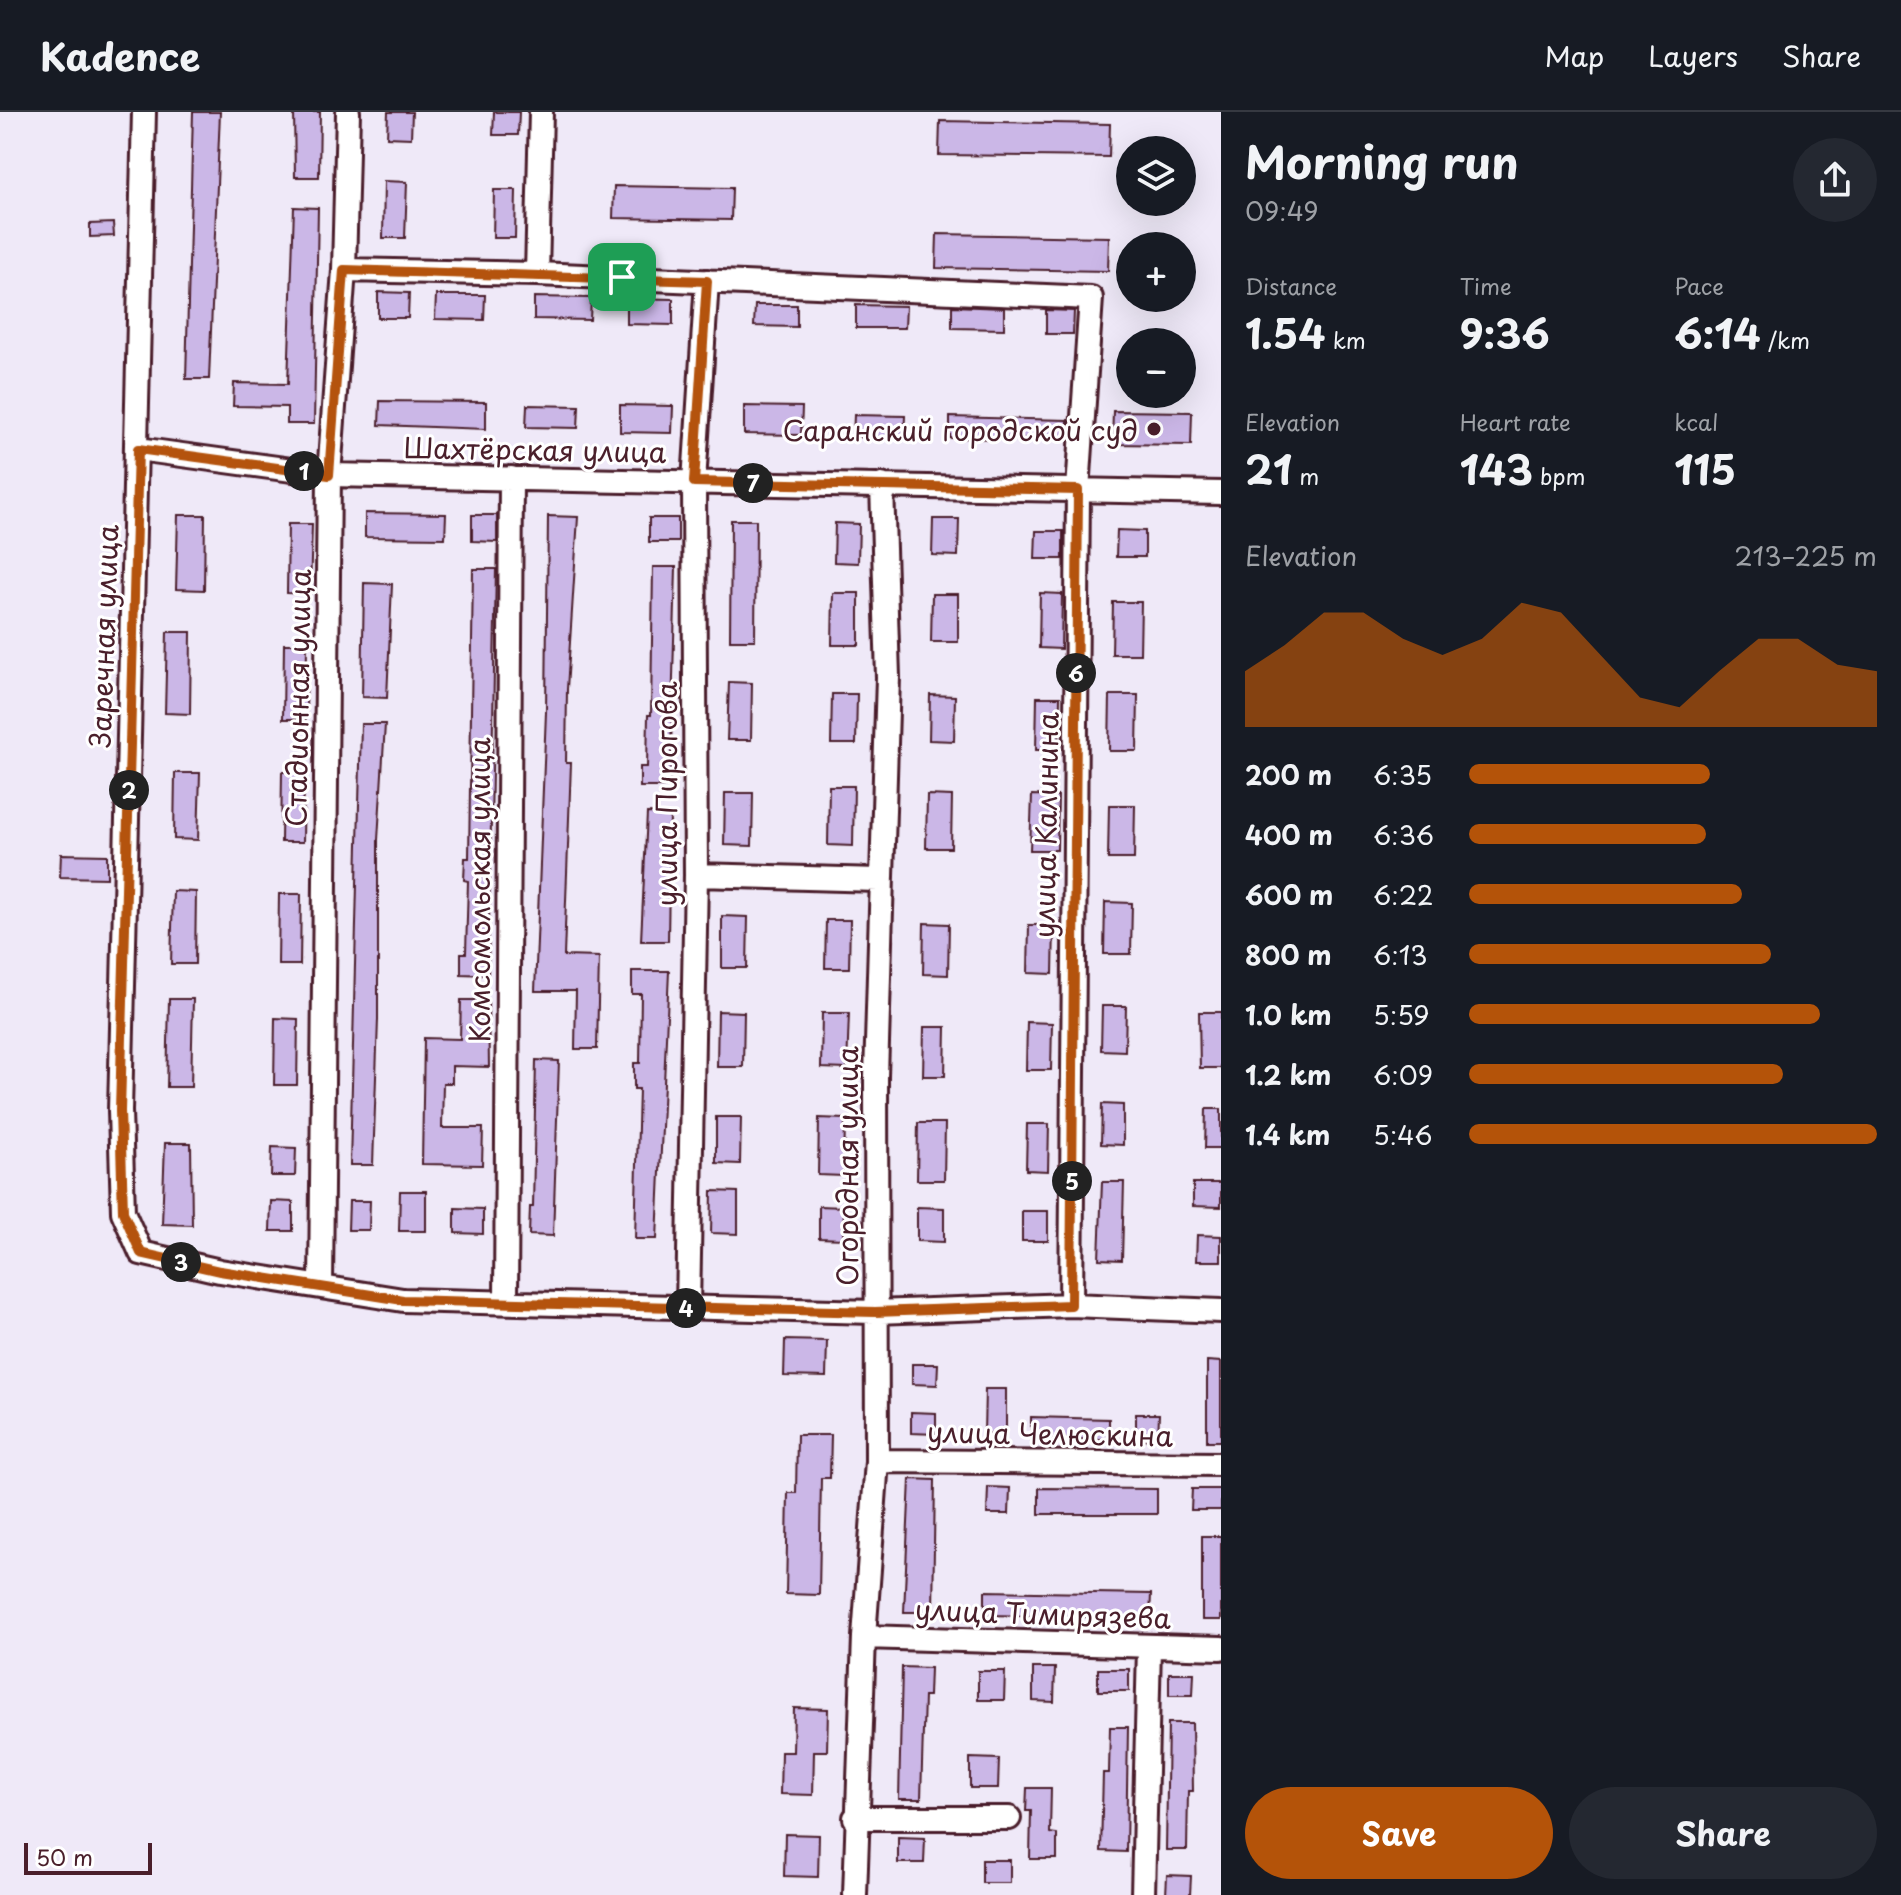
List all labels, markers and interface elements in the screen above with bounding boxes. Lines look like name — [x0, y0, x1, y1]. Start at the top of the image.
text: Kadence — [40, 27, 200, 84]
text: Map — [1544, 34, 1604, 77]
text: Layers — [1648, 34, 1738, 77]
text: Share — [1782, 34, 1861, 77]
text: Morning run — [1245, 128, 1519, 194]
map controls — [1116, 136, 1196, 408]
button: layers — [1116, 136, 1196, 216]
button: share — [1793, 138, 1877, 222]
text: 09:49 — [1245, 191, 1319, 230]
button: + — [1116, 232, 1196, 312]
pin — [588, 243, 656, 311]
icon: arrive — [600, 255, 644, 299]
text: Distance — [1245, 269, 1337, 302]
text: Time — [1460, 269, 1512, 302]
text: Pace — [1674, 269, 1724, 302]
text: 1.54 — [1245, 302, 1326, 363]
text: 9:36 — [1460, 302, 1550, 363]
text: 6:14 — [1674, 302, 1761, 363]
text: km — [1326, 323, 1366, 356]
text: /km — [1761, 323, 1810, 356]
button: − — [1116, 328, 1196, 408]
text: Elevation — [1245, 405, 1340, 438]
text: Heart rate — [1460, 405, 1571, 438]
text: kcal — [1674, 405, 1718, 438]
place label: Саранский городской суд — [783, 408, 1138, 451]
marker: Саранский городской суд — [1145, 420, 1163, 438]
street label: Шахтёрская улица — [403, 425, 667, 473]
text: 21 — [1245, 438, 1292, 499]
text: 143 — [1460, 438, 1533, 499]
text: 115 — [1674, 438, 1736, 499]
pin: 1 — [284, 451, 324, 491]
text: 1 — [299, 454, 309, 487]
text: m — [1292, 459, 1319, 492]
text: bpm — [1533, 459, 1586, 492]
pin: 7 — [733, 463, 773, 503]
text: 7 — [747, 466, 759, 499]
street label: Заречная улица — [78, 523, 128, 748]
text: Elevation — [1245, 536, 1357, 575]
text: 213–225 m — [1734, 536, 1877, 575]
street label: Стадионная улица — [273, 568, 321, 827]
pin: 6 — [1056, 653, 1096, 693]
text: 6 — [1068, 656, 1084, 689]
street label: улица Пирогова — [644, 681, 687, 907]
street label: улица Калинина — [1022, 711, 1068, 938]
street label: Комсомольская улица — [457, 737, 500, 1043]
text: 200 m — [1245, 755, 1332, 794]
text: 6:35 — [1373, 755, 1432, 794]
pin: 2 — [109, 770, 149, 810]
text: 2 — [121, 773, 137, 806]
text: 400 m — [1245, 815, 1333, 854]
text: 6:36 — [1373, 815, 1434, 854]
text: 600 m — [1245, 875, 1333, 914]
text: 6:22 — [1373, 875, 1434, 914]
text: 800 m — [1245, 935, 1332, 974]
text: 6:13 — [1373, 935, 1428, 974]
text: 1.0 km — [1245, 995, 1332, 1034]
text: 5:59 — [1373, 995, 1430, 1034]
street label: Огородная улица — [825, 1046, 868, 1286]
text: 1.2 km — [1245, 1055, 1331, 1094]
text: 6:09 — [1373, 1055, 1433, 1094]
text: 1.4 km — [1245, 1115, 1330, 1154]
text: 5:46 — [1373, 1115, 1433, 1154]
pin: 5 — [1052, 1161, 1092, 1201]
text: 5 — [1065, 1164, 1079, 1197]
pin: 3 — [161, 1242, 201, 1282]
text: 3 — [174, 1245, 188, 1278]
pin: 4 — [666, 1288, 706, 1328]
text: 4 — [679, 1291, 693, 1324]
street label: улица Челюскина — [927, 1409, 1174, 1457]
street label: улица Тимирязева — [914, 1587, 1172, 1639]
button: Save — [1245, 1787, 1553, 1879]
button: Share — [1569, 1787, 1877, 1879]
scale bar — [24, 1839, 152, 1875]
text: 50 m — [36, 1840, 93, 1873]

